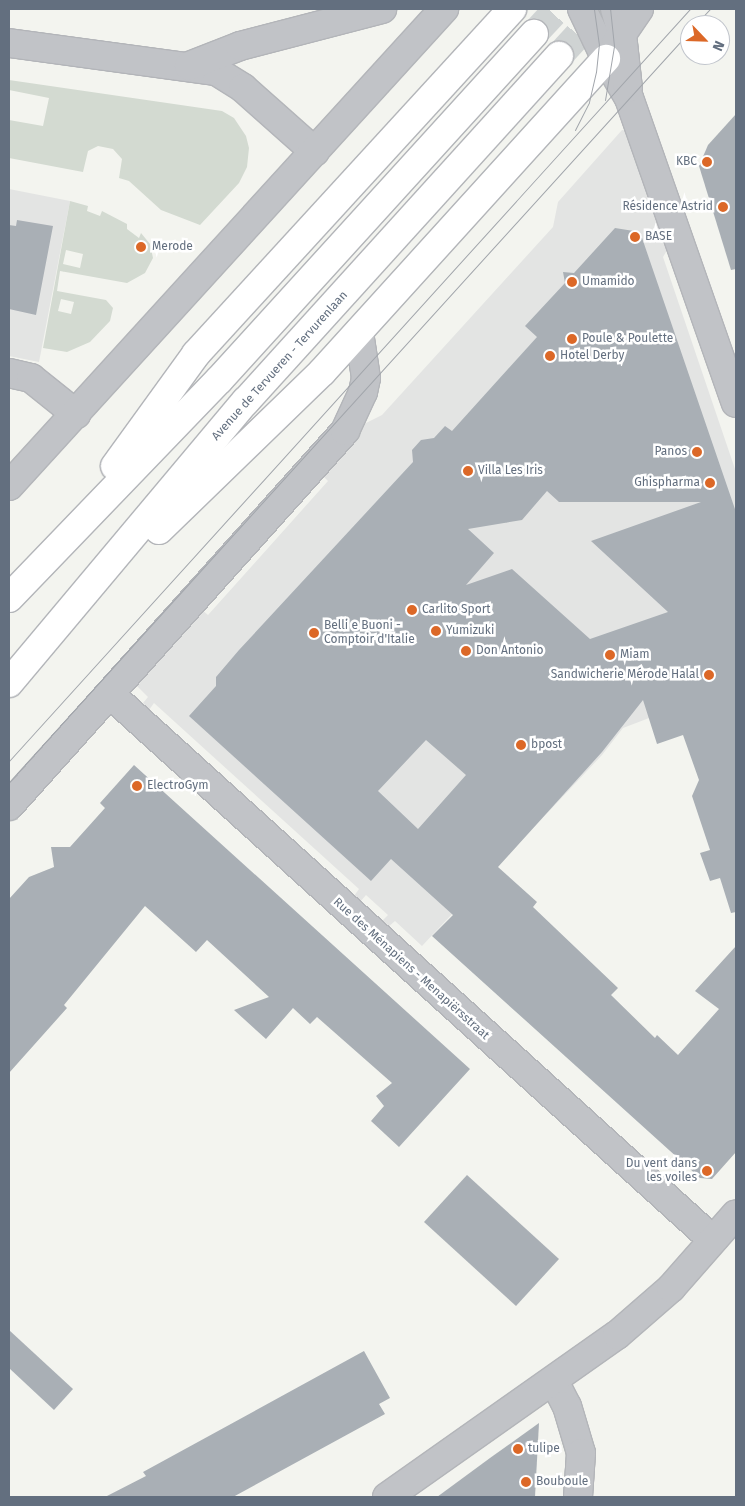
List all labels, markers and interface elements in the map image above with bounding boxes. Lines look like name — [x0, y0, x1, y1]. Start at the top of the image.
north arrow — [680, 15, 730, 65]
text: N — [709, 38, 728, 54]
place label: KBC — [676, 155, 697, 169]
marker: KBC — [701, 156, 713, 168]
place label: Résidence Astrid — [622, 200, 713, 214]
marker: Résidence Astrid — [717, 201, 729, 213]
place label: BASE — [645, 230, 672, 244]
marker: BASE — [629, 231, 641, 243]
marker: Merode — [134, 240, 148, 254]
place label: Merode — [152, 240, 193, 254]
place label: Umamido — [582, 275, 635, 289]
marker: Umamido — [566, 276, 578, 288]
street label: Avenue de Tervueren - Tervurenlaan — [209, 288, 351, 444]
place label: Poule & Poulette — [582, 332, 673, 346]
marker: Poule & Poulette — [566, 333, 578, 345]
place label: Hotel Derby — [560, 349, 624, 363]
marker: Hotel Derby — [544, 350, 556, 362]
place label: Panos — [655, 445, 687, 459]
marker: Panos — [691, 446, 703, 458]
place label: Villa Les Iris — [478, 464, 543, 478]
marker: Villa Les Iris — [462, 465, 474, 477]
place label: Ghispharma — [634, 476, 700, 490]
marker: Ghispharma — [704, 477, 716, 489]
place label: Carlito Sport — [422, 603, 491, 617]
marker: Carlito Sport — [406, 604, 418, 616]
place label: Belli e Buoni - Comptoir d'Italie — [324, 619, 415, 647]
place label: Yumizuki — [446, 624, 494, 638]
marker: Yumizuki — [430, 625, 442, 637]
marker: Belli e Buoni - Comptoir d'Italie — [308, 627, 320, 639]
place label: Don Antonio — [476, 644, 543, 658]
marker: Don Antonio — [460, 645, 472, 657]
place label: Miam — [620, 648, 650, 662]
marker: Miam — [604, 649, 616, 661]
place label: Sandwicherie Mérode Halal — [551, 668, 699, 682]
marker: Sandwicherie Mérode Halal — [703, 669, 715, 681]
place label: bpost — [531, 738, 562, 752]
marker: bpost — [515, 739, 527, 751]
place label: ElectroGym — [147, 779, 208, 793]
marker: ElectroGym — [131, 780, 143, 792]
street label: Rue des Ménapiens - Menapiërsstraat — [330, 895, 492, 1043]
place label: Du vent dans les voiles — [626, 1157, 697, 1185]
marker: Du vent dans les voiles — [701, 1165, 713, 1177]
place label: tulipe — [528, 1442, 560, 1456]
marker: tulipe — [512, 1443, 524, 1455]
place label: Bouboule — [536, 1475, 588, 1489]
marker: Bouboule — [520, 1476, 532, 1488]

